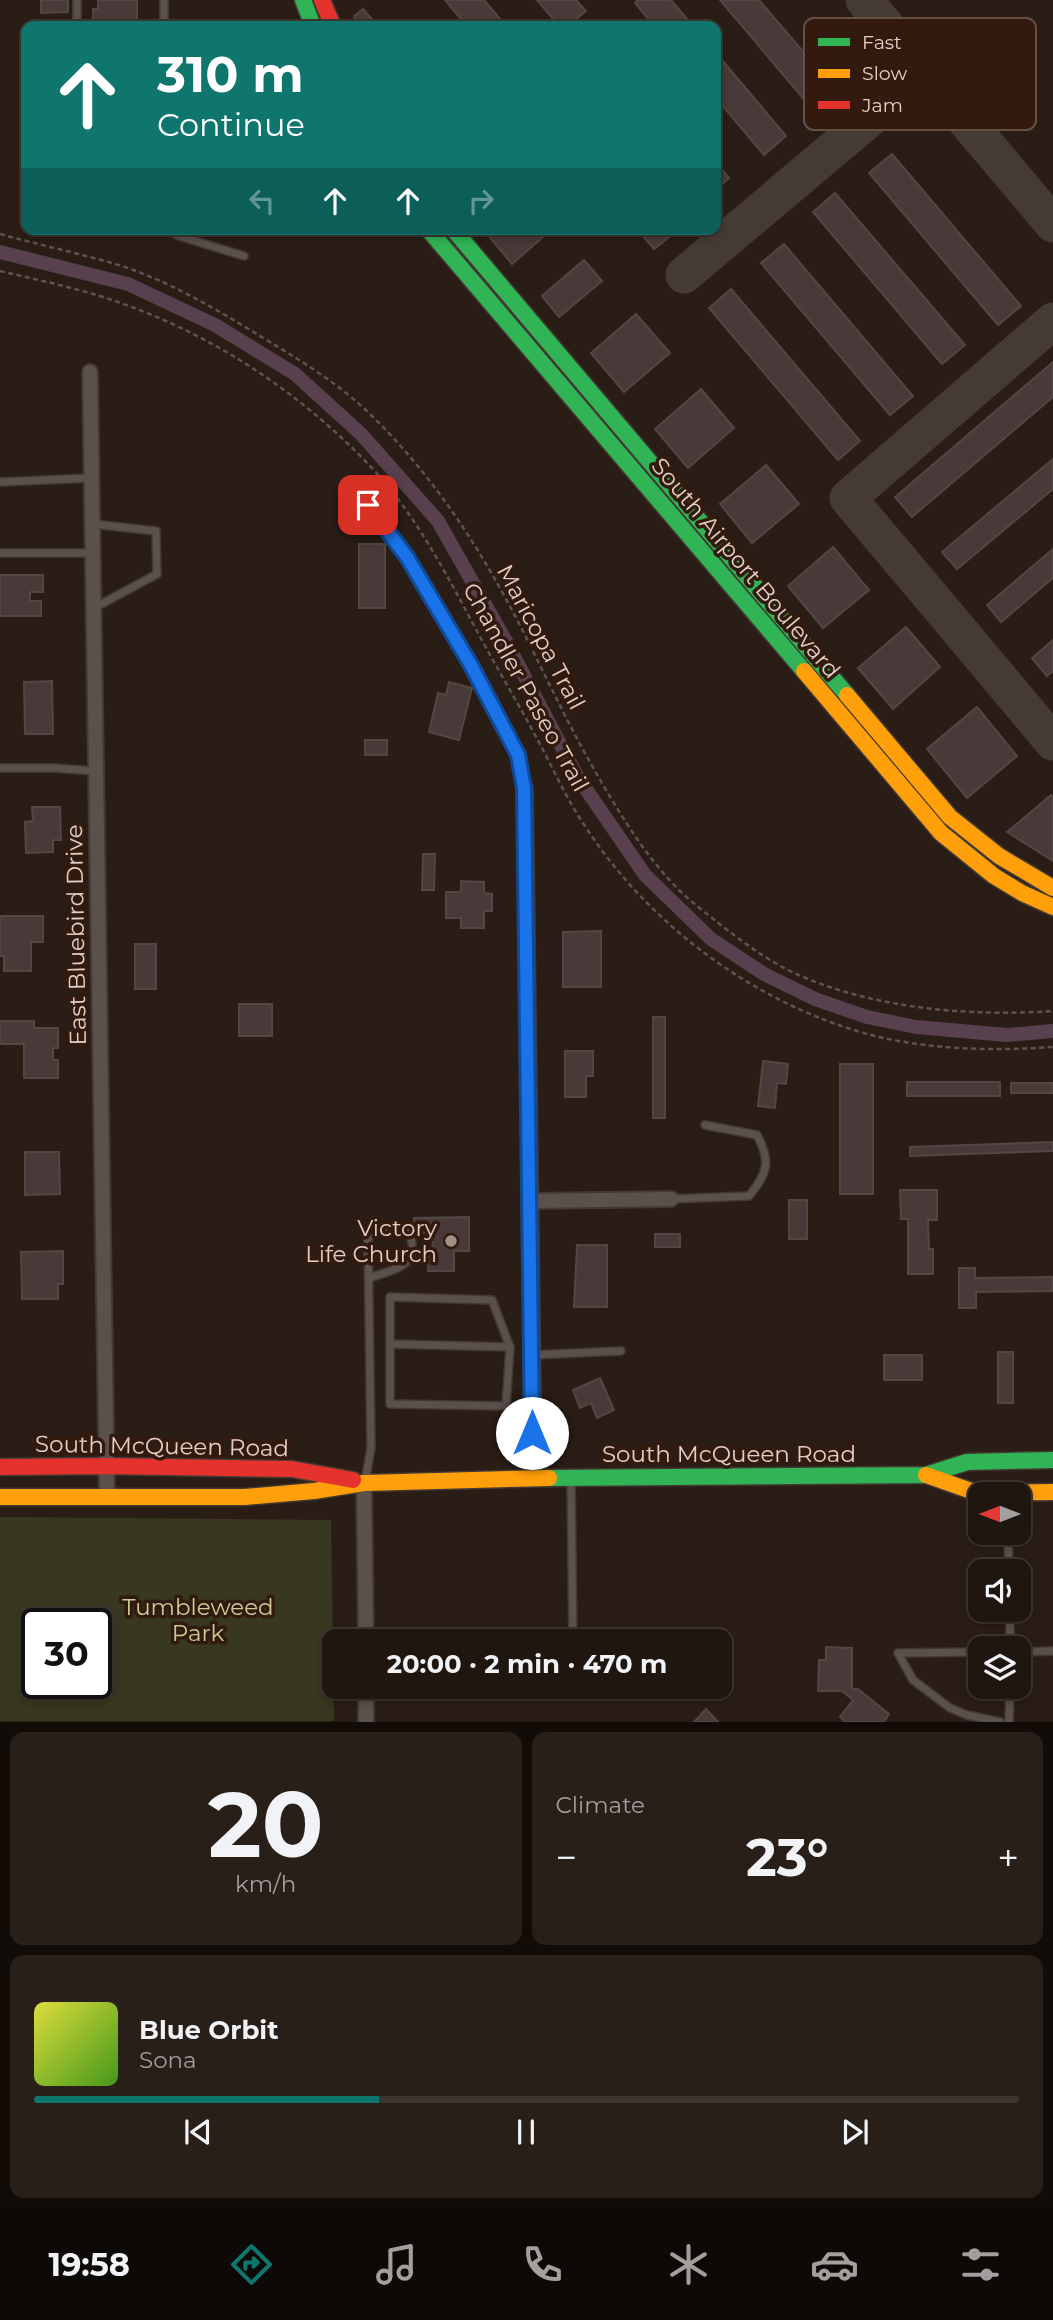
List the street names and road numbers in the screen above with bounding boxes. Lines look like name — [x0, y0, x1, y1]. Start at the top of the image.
street label: South Airport Boulevard — [646, 452, 846, 684]
street label: Maricopa Trail — [491, 560, 591, 714]
street label: Chandler Paseo Trail — [457, 578, 595, 796]
street label: East Bluebird Drive — [60, 824, 92, 1046]
street label: South McQueen Road — [35, 1430, 289, 1462]
street label: South McQueen Road — [602, 1440, 856, 1468]

